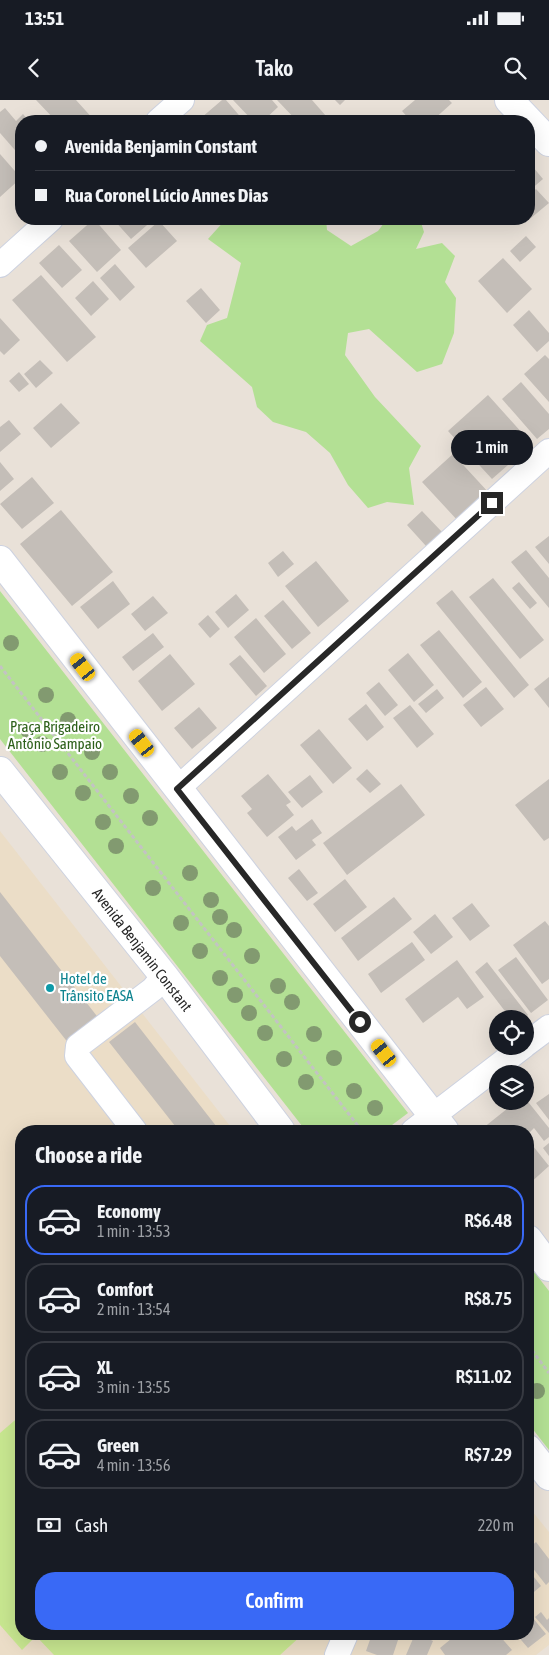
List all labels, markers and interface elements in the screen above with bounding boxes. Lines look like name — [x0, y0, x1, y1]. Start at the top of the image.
text: 13:51 — [25, 7, 64, 29]
icon: back — [20, 54, 48, 82]
icon: search — [501, 54, 529, 82]
text: Tako — [256, 55, 293, 81]
text: Avenida Benjamin Constant — [65, 135, 257, 157]
text: Rua Coronel Lúcio Annes Dias — [65, 184, 268, 206]
callout: 1 min — [451, 430, 533, 466]
text: 1 min — [476, 438, 508, 456]
route end — [481, 492, 503, 514]
car — [67, 651, 98, 683]
park label: Praça Brigadeiro Antônio Sampaio — [8, 718, 102, 752]
car — [126, 727, 157, 759]
street label: Avenida Benjamin Constant — [89, 885, 196, 1015]
place label: Hotel de Trânsito EASA — [60, 970, 134, 1004]
marker: Hotel de Trânsito EASA — [44, 982, 56, 994]
map controls — [489, 1010, 534, 1110]
button: locate — [489, 1010, 534, 1055]
route start — [349, 1011, 371, 1033]
car — [368, 1037, 399, 1069]
button: layers — [489, 1065, 534, 1110]
text: Choose a ride — [35, 1142, 142, 1168]
icon: car — [37, 1198, 82, 1243]
text: Economy — [97, 1200, 161, 1222]
text: R$6.48 — [464, 1209, 512, 1231]
text: 1 min · 13:53 — [97, 1222, 170, 1240]
icon: car — [37, 1276, 82, 1321]
text: Comfort — [97, 1278, 153, 1300]
text: R$8.75 — [464, 1287, 512, 1309]
text: 2 min · 13:54 — [97, 1300, 170, 1318]
icon: car — [37, 1354, 82, 1399]
text: XL — [97, 1356, 113, 1378]
text: R$11.02 — [455, 1365, 512, 1387]
text: 3 min · 13:55 — [97, 1378, 170, 1396]
icon: car — [37, 1432, 82, 1477]
text: Green — [97, 1434, 139, 1456]
text: R$7.29 — [464, 1443, 512, 1465]
text: 4 min · 13:56 — [97, 1456, 170, 1474]
icon: cash — [35, 1511, 63, 1539]
text: Cash — [75, 1514, 108, 1536]
text: 220 m — [478, 1516, 514, 1534]
button: Confirm — [35, 1572, 514, 1630]

